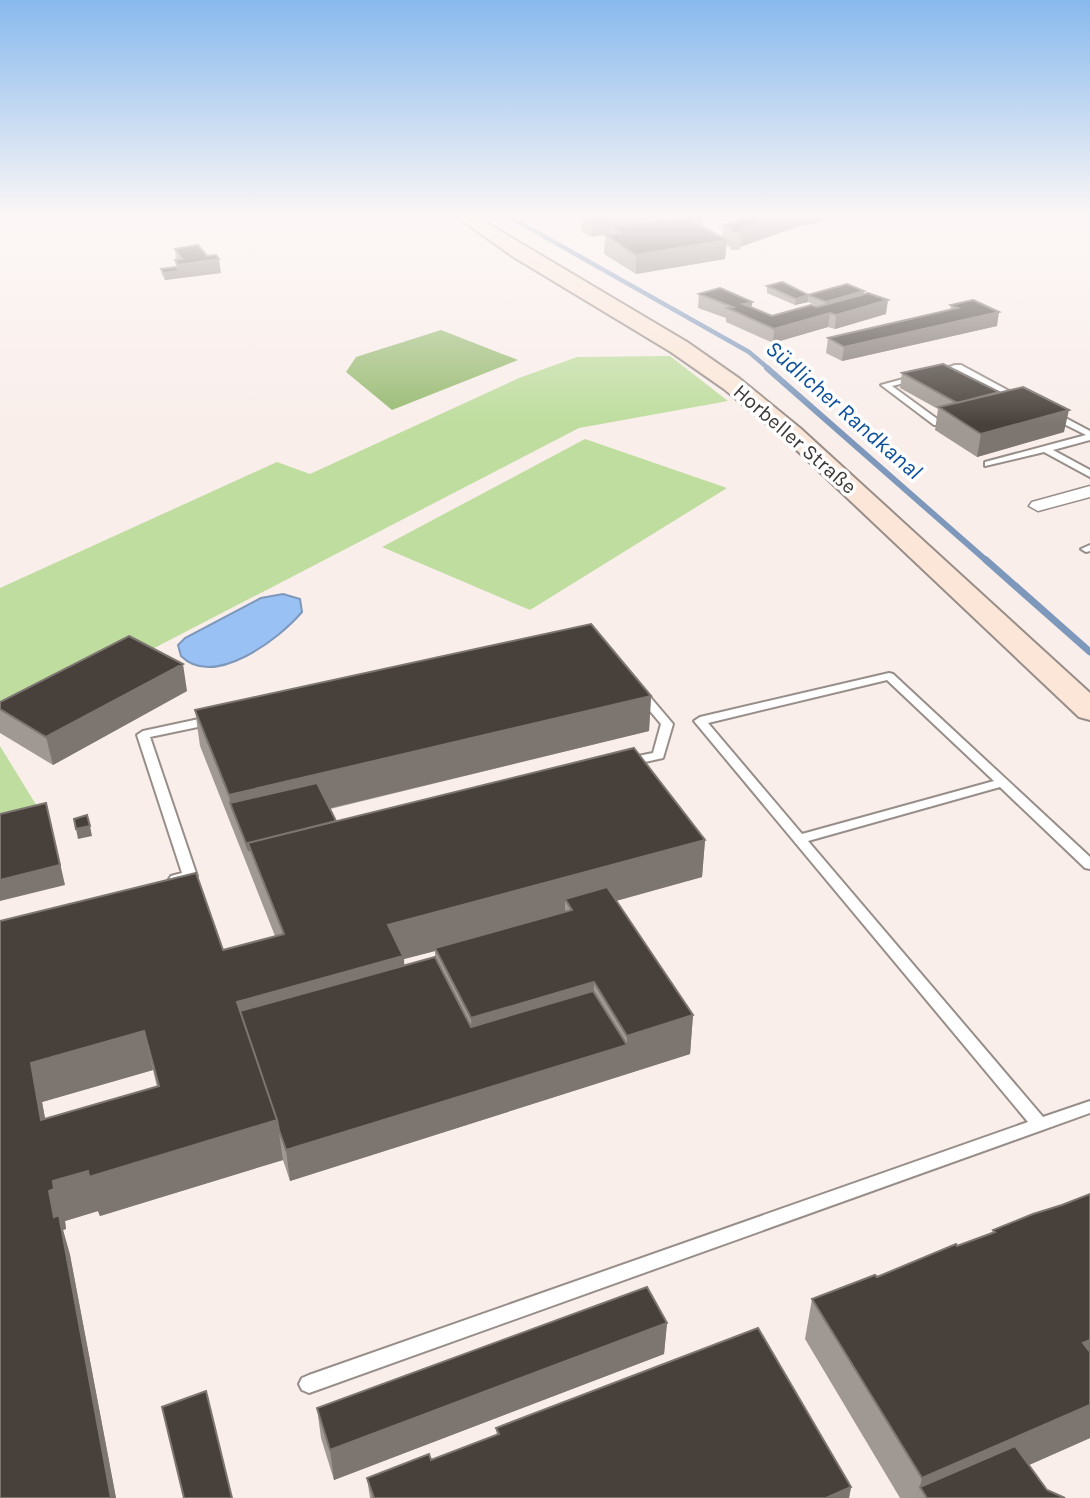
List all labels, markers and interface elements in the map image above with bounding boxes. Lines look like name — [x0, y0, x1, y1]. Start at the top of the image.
water label: Südlicher Randkanal — [760, 335, 928, 485]
street label: Horbeller Straße — [729, 379, 861, 499]

